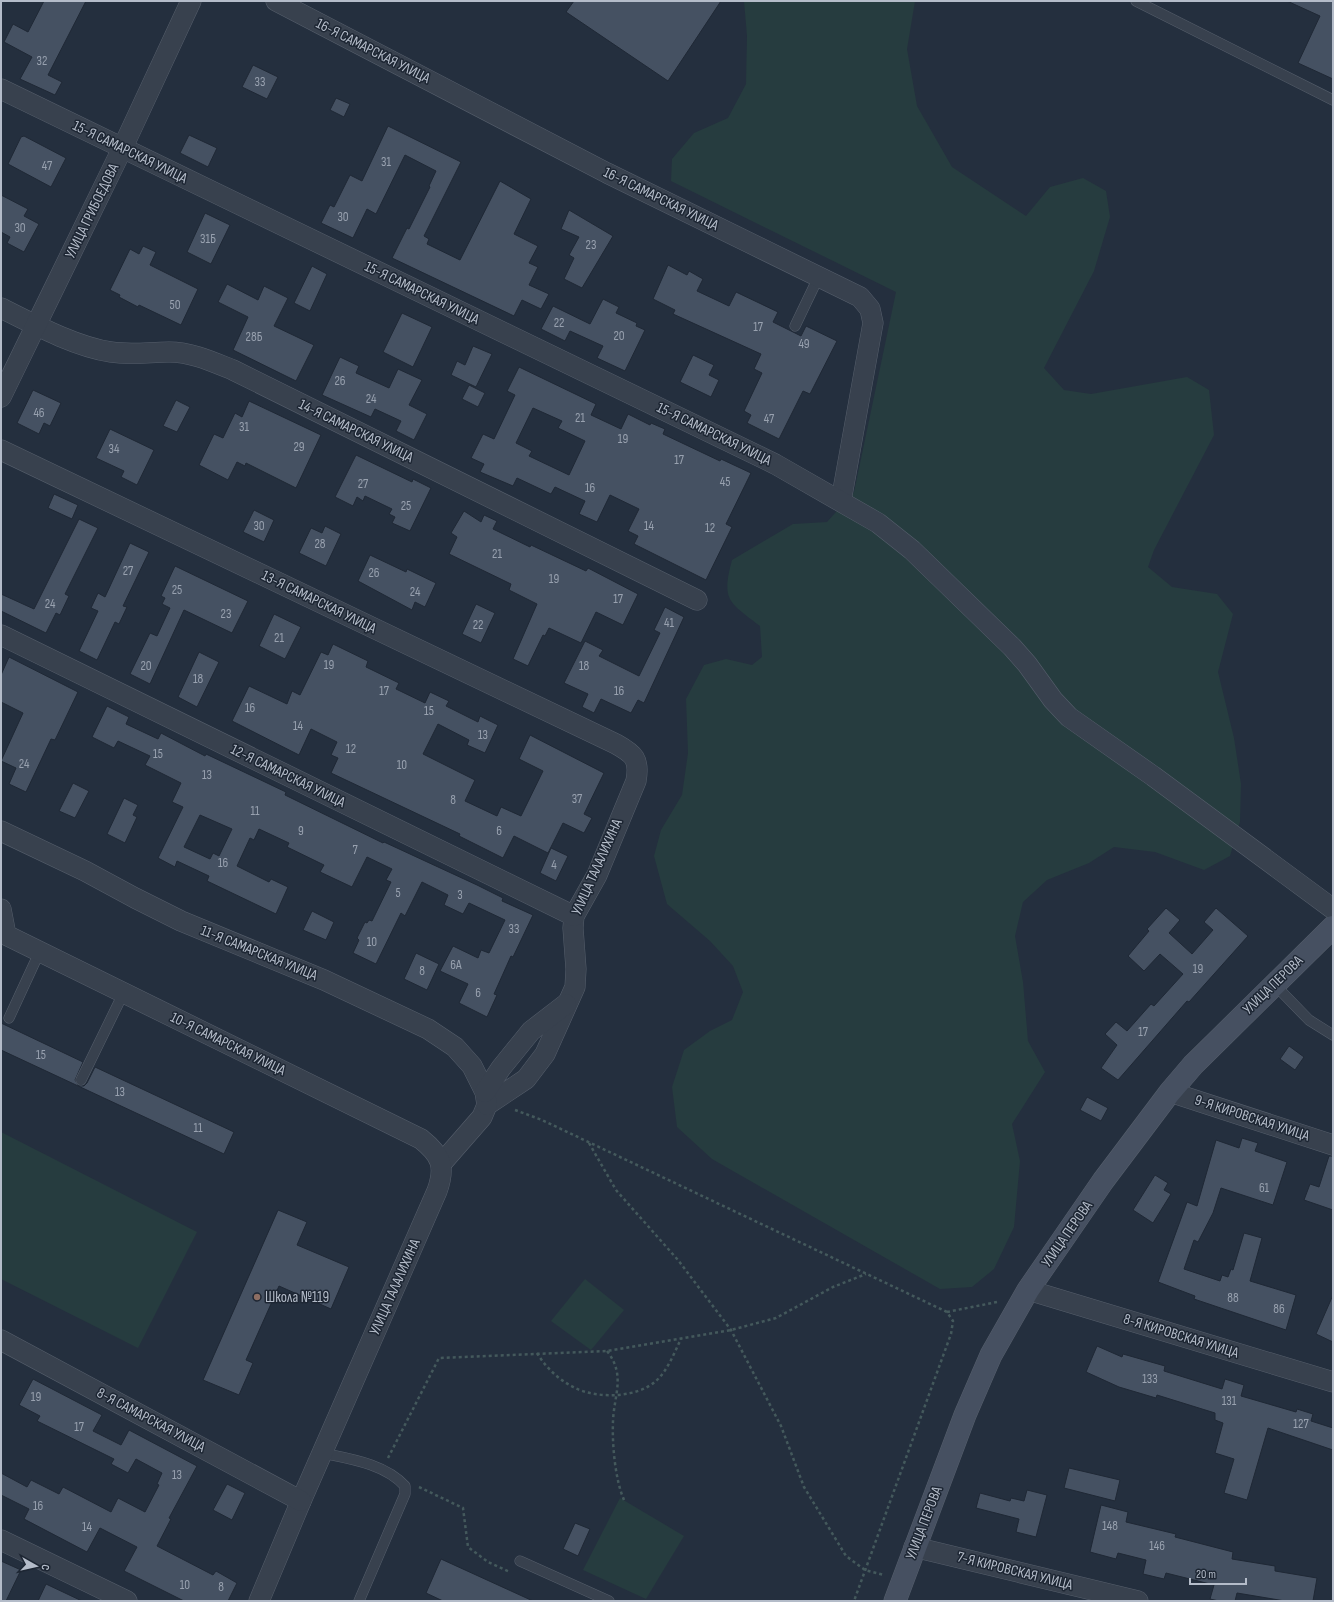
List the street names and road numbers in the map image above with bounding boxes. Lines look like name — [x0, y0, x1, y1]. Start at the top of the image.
street label: 16-Я САМАРСКАЯ УЛИЦА — [313, 14, 434, 88]
street label: 15-Я САМАРСКАЯ УЛИЦА — [70, 116, 191, 188]
street label: УЛИЦА ГРИБОЕДОВА — [61, 160, 123, 262]
street label: 16-Я САМАРСКАЯ УЛИЦА — [600, 163, 722, 235]
street label: 15-Я САМАРСКАЯ УЛИЦА — [362, 257, 483, 329]
street label: 14-Я САМАРСКАЯ УЛИЦА — [296, 395, 417, 467]
street label: 15-Я САМАРСКАЯ УЛИЦА — [654, 398, 775, 470]
street label: 13-Я САМАРСКАЯ УЛИЦА — [259, 566, 380, 638]
street label: 12-Я САМАРСКАЯ УЛИЦА — [227, 740, 349, 812]
street label: УЛИЦА ТАЛАЛИХИНА — [567, 815, 627, 918]
street label: 11-Я САМАРСКАЯ УЛИЦА — [198, 921, 321, 985]
street label: УЛИЦА ПЕРОВА — [1239, 951, 1308, 1019]
street label: 10-Я САМАРСКАЯ УЛИЦА — [167, 1008, 289, 1080]
street label: 9-Я КИРОВСКАЯ УЛИЦА — [1192, 1090, 1312, 1146]
street label: УЛИЦА ПЕРОВА — [1037, 1197, 1097, 1271]
street label: УЛИЦА ТАЛАЛИХИНА — [365, 1235, 425, 1338]
street label: 8-Я КИРОВСКАЯ УЛИЦА — [1121, 1309, 1242, 1363]
street label: 8-Я САМАРСКАЯ УЛИЦА — [93, 1383, 209, 1457]
street label: УЛИЦА ПЕРОВА — [901, 1483, 947, 1562]
street label: 7-Я КИРОВСКАЯ УЛИЦА — [955, 1547, 1075, 1595]

